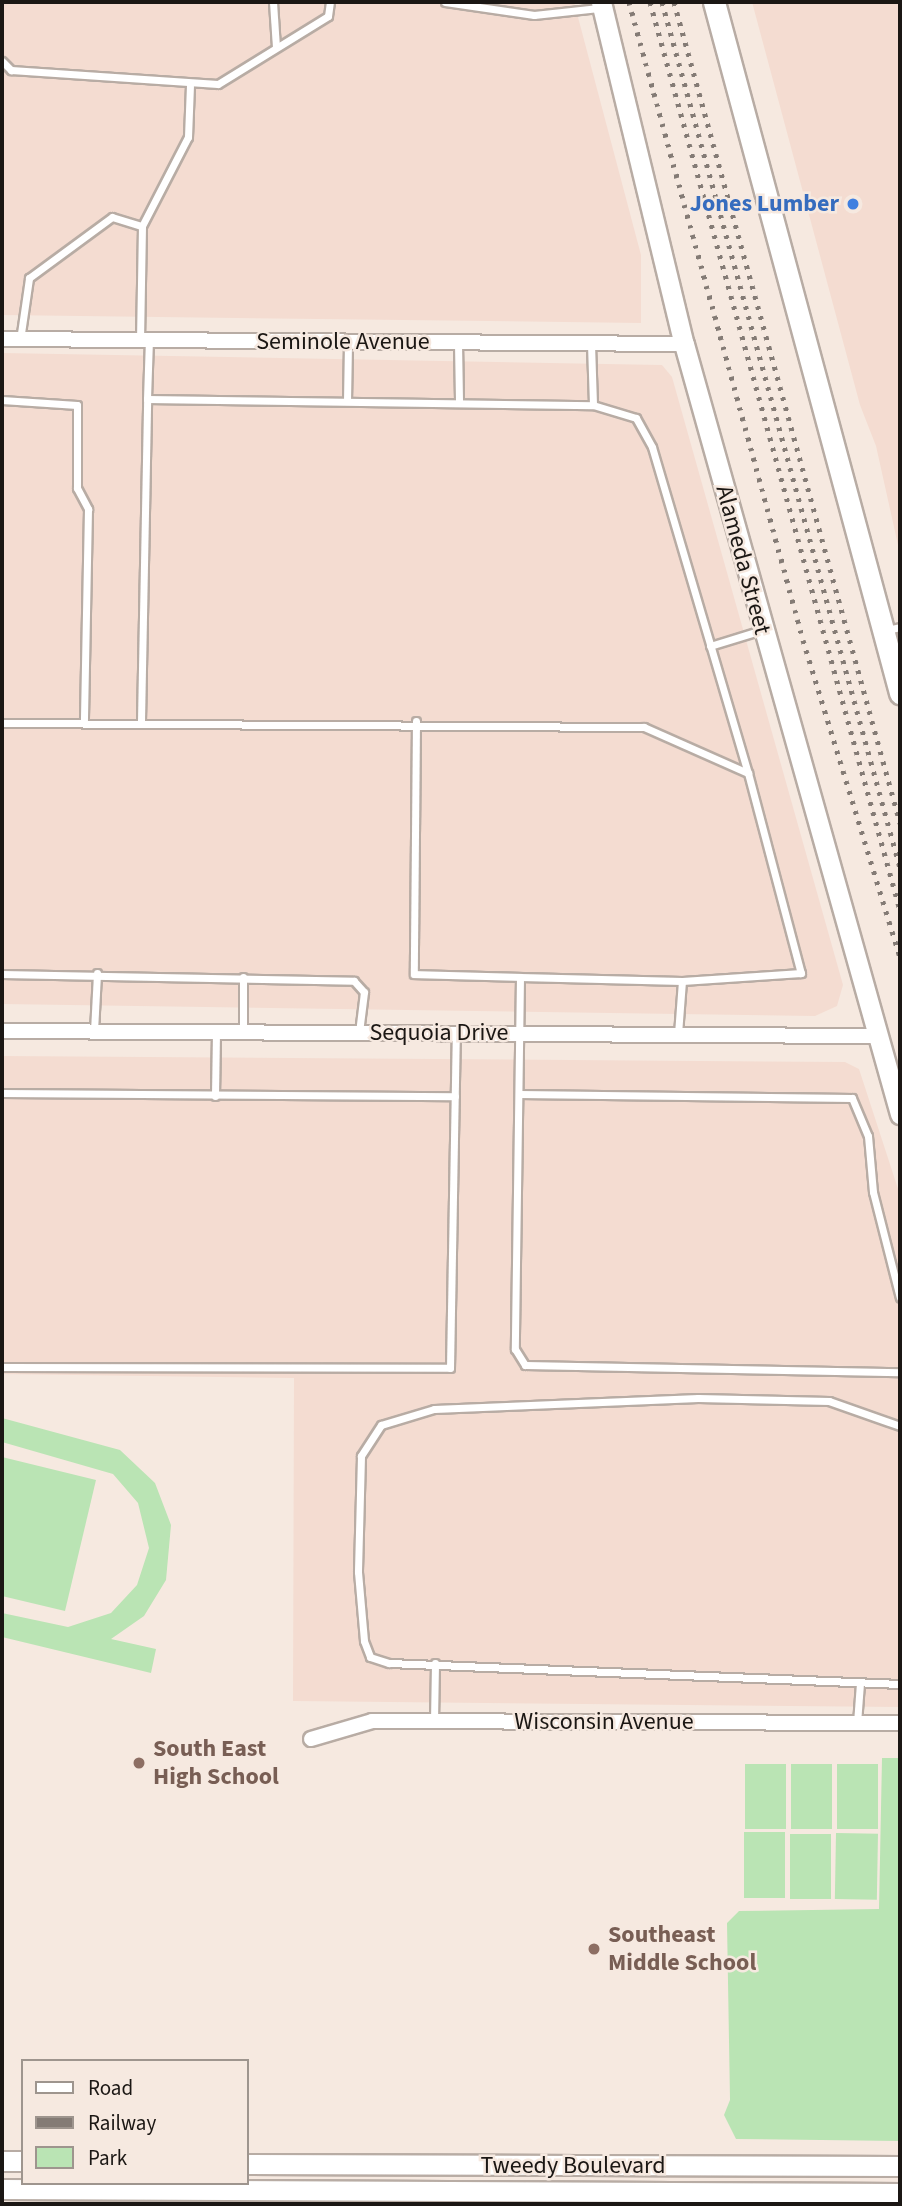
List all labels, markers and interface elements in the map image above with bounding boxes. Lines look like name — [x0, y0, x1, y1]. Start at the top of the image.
place label: Jones Lumber — [690, 190, 839, 218]
marker: Jones Lumber — [845, 196, 861, 212]
street label: Seminole Avenue — [256, 328, 430, 356]
street label: Alameda Street — [709, 482, 777, 638]
street label: Sequoia Drive — [370, 1019, 508, 1047]
street label: Wisconsin Avenue — [514, 1708, 694, 1736]
place label: South East High School — [153, 1735, 279, 1791]
marker: South East High School — [131, 1755, 147, 1771]
place label: Southeast Middle School — [608, 1921, 756, 1977]
marker: Southeast Middle School — [586, 1941, 602, 1957]
legend — [21, 2059, 248, 2185]
text: Road — [88, 2073, 133, 2103]
text: Railway — [88, 2108, 156, 2138]
text: Park — [88, 2143, 127, 2173]
street label: Tweedy Boulevard — [481, 2152, 665, 2180]

